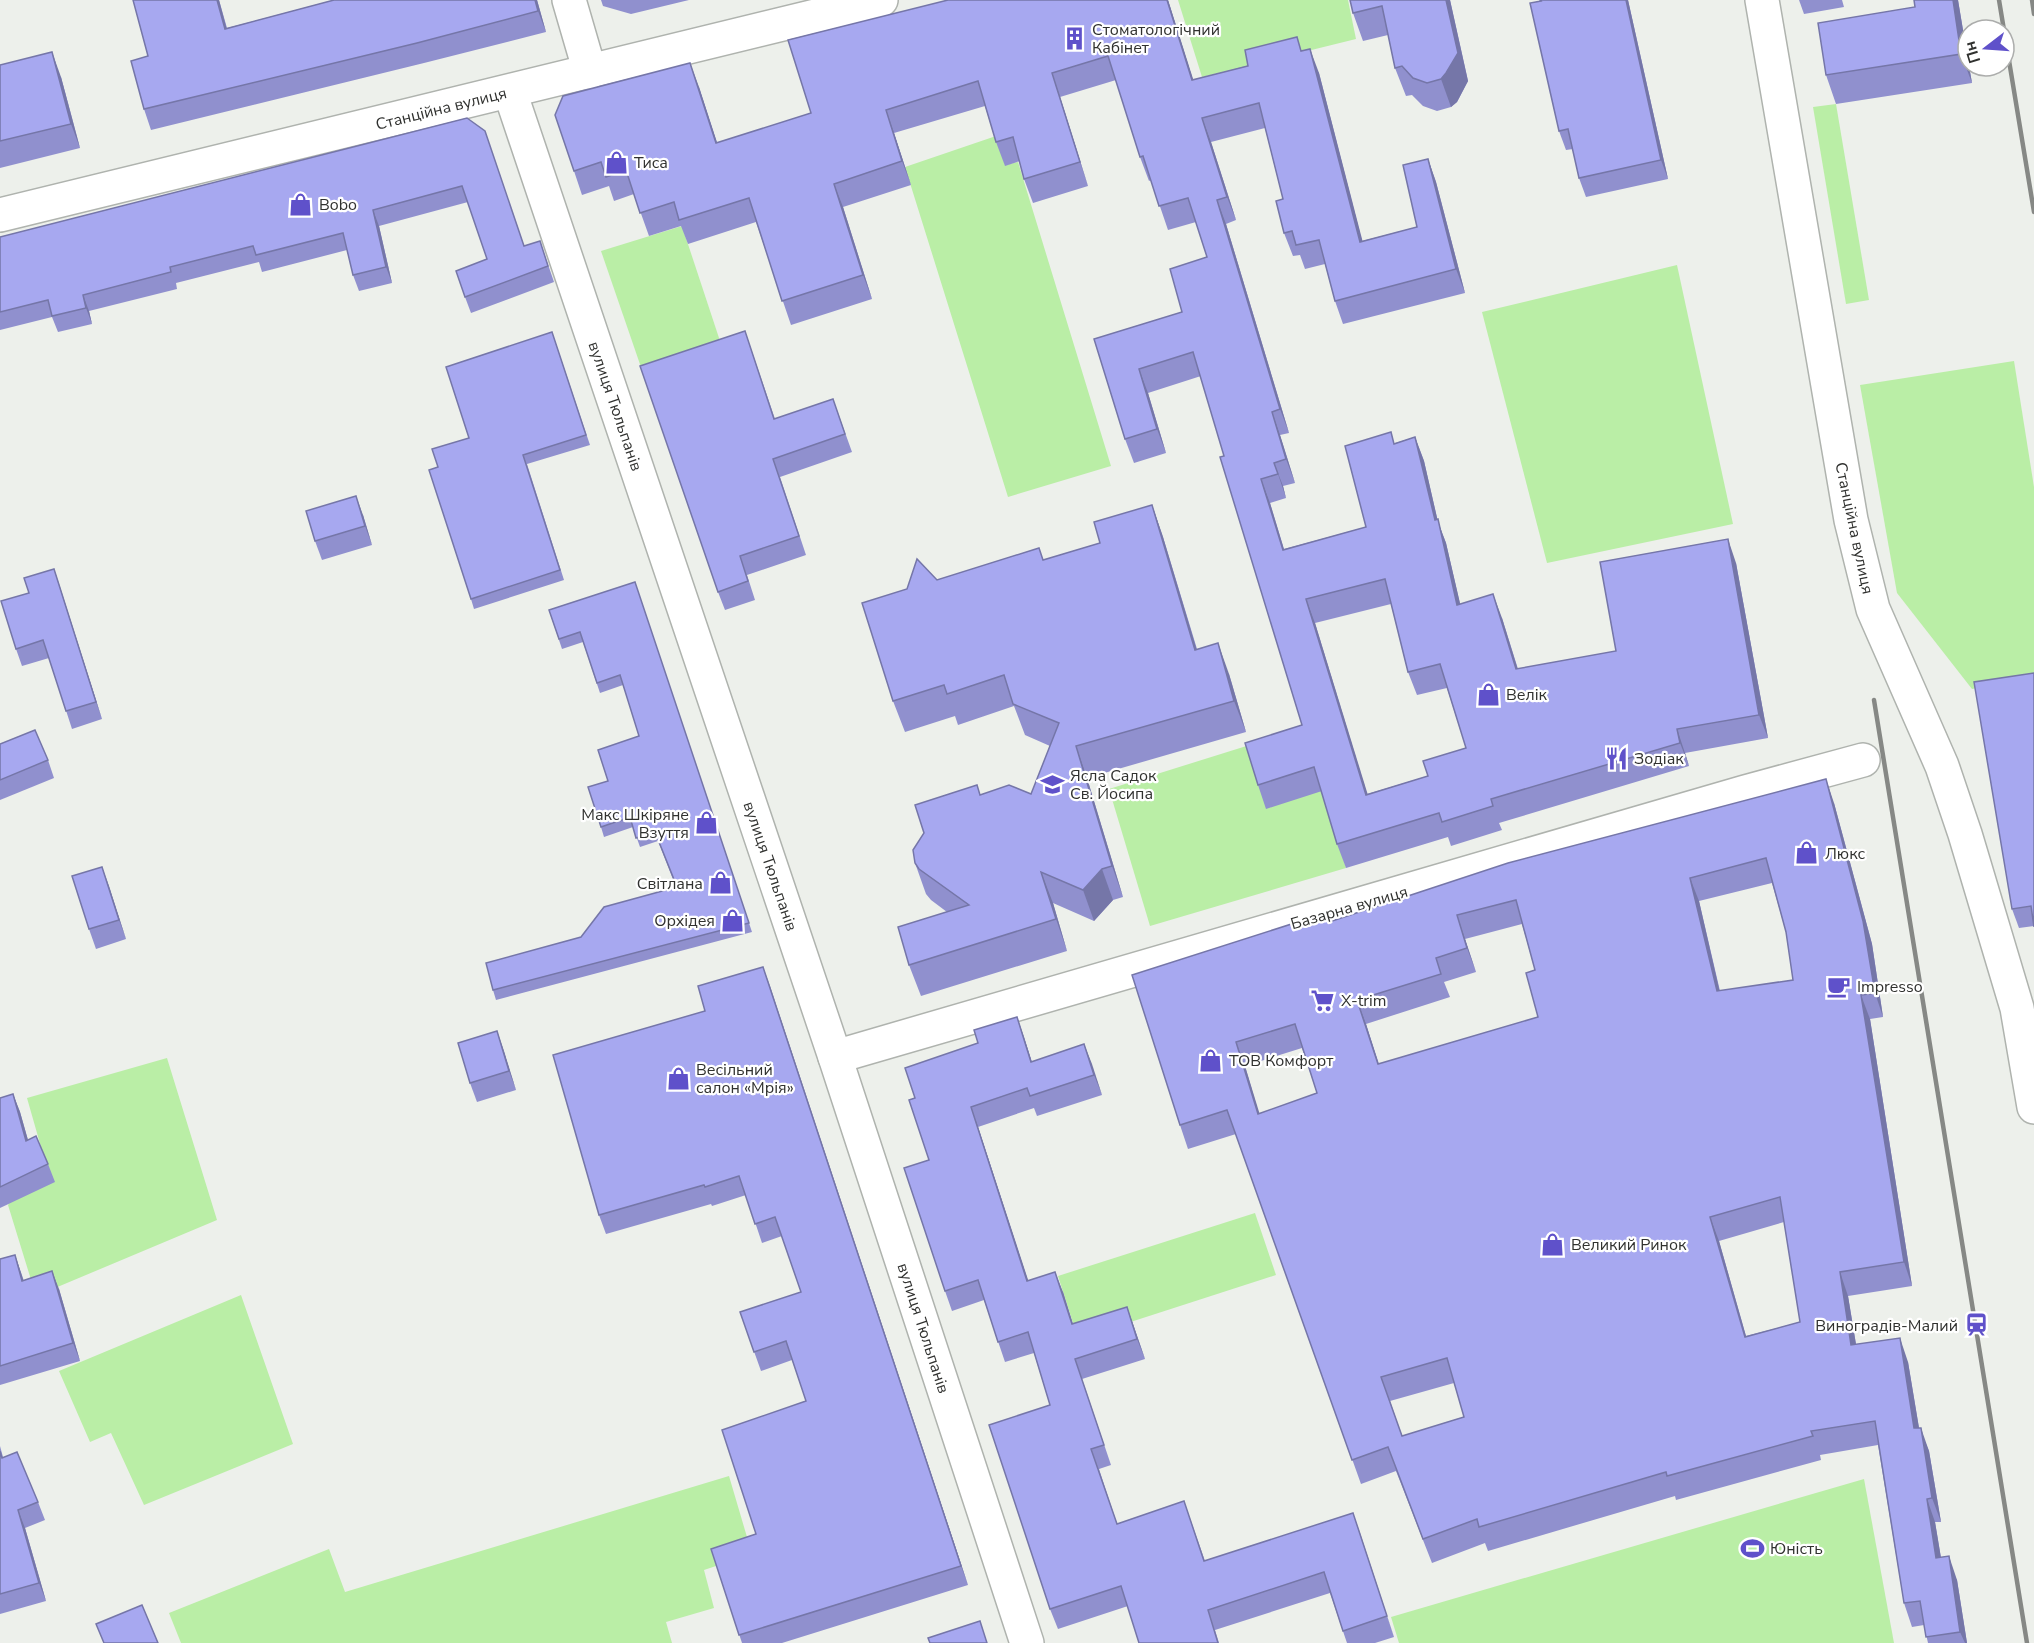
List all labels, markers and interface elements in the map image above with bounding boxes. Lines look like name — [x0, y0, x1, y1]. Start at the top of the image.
north arrow — [1956, 18, 2016, 78]
place label: Стоматологічний Кабінет — [1092, 19, 1220, 59]
building icon: Стоматологічний Кабінет — [1061, 25, 1087, 51]
text: Пн — [1959, 38, 1986, 66]
street label: Станційна вулиця — [373, 82, 509, 136]
shop icon: Тиса — [603, 149, 629, 175]
place label: Тиса — [634, 152, 668, 174]
shop icon: Bobo — [288, 191, 314, 217]
place label: Bobo — [319, 194, 357, 216]
street label: вулиця Тюльпанів — [583, 339, 648, 474]
street label: Станційна вулиця — [1829, 460, 1879, 596]
shop icon: Велік — [1475, 681, 1501, 707]
place label: Велік — [1506, 684, 1548, 706]
restaurant icon: Зодіак — [1603, 745, 1629, 771]
place label: Зодіак — [1634, 748, 1684, 770]
place label: Ясла Садок Св. Йосипа — [1070, 765, 1157, 805]
school or university icon: Ясла Садок Св. Йосипа — [1039, 771, 1065, 797]
street label: вулиця Тюльпанів — [738, 799, 803, 934]
place label: Макс Шкіряне Взуття — [581, 804, 689, 844]
shop icon: Макс Шкіряне Взуття — [694, 810, 720, 836]
shop icon: Люкс — [1794, 840, 1820, 866]
place label: Люкс — [1825, 843, 1866, 865]
shop icon: Світлана — [708, 870, 734, 896]
place label: Світлана — [637, 873, 703, 895]
street label: Базарна вулиця — [1288, 881, 1410, 935]
shop icon: Орхідея — [720, 907, 746, 933]
place label: Орхідея — [654, 910, 715, 932]
cafe icon: Impresso — [1826, 973, 1852, 999]
place label: Impresso — [1857, 976, 1923, 998]
supermarket icon: X-trim — [1310, 987, 1336, 1013]
place label: X-trim — [1341, 990, 1386, 1012]
shop icon: ТОВ Комфорт — [1198, 1047, 1224, 1073]
place label: ТОВ Комфорт — [1229, 1050, 1334, 1072]
place label: Весільний салон «Мрія» — [696, 1059, 794, 1099]
shop icon: Весільний салон «Мрія» — [665, 1065, 691, 1091]
shop icon: Великий Ринок — [1540, 1231, 1566, 1257]
place label: Великий Ринок — [1571, 1234, 1687, 1256]
street label: вулиця Тюльпанів — [892, 1260, 955, 1397]
station icon: Виноградів-Малий — [1963, 1312, 1989, 1338]
place label: Виноградів-Малий — [1815, 1315, 1958, 1337]
sports icon: Юність — [1739, 1535, 1765, 1561]
place label: Юність — [1770, 1538, 1823, 1560]

